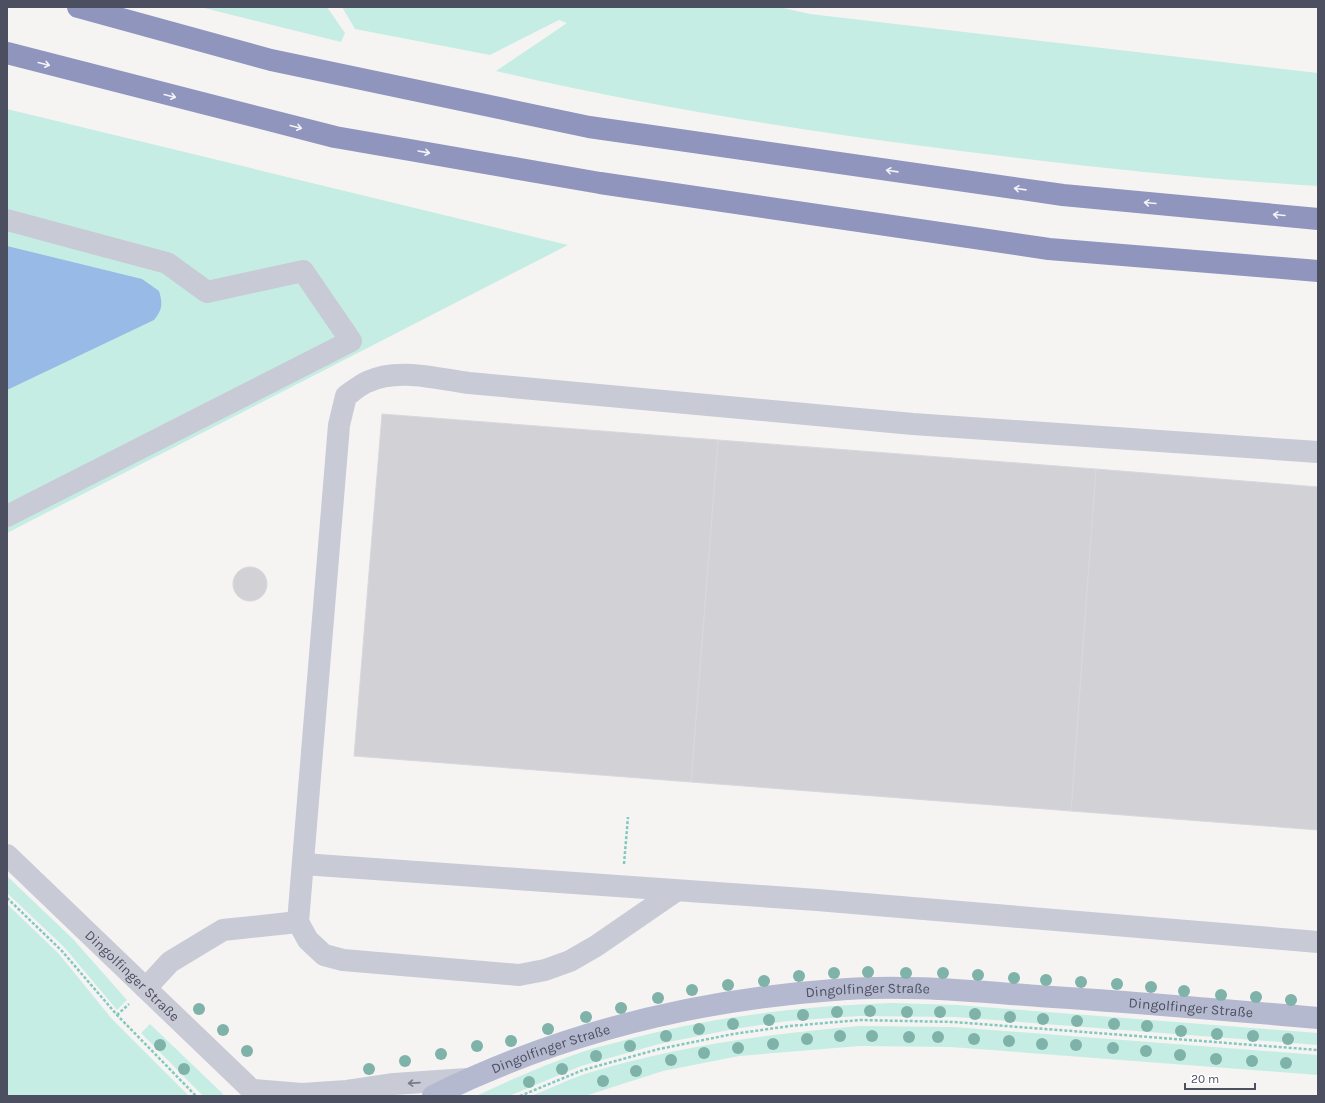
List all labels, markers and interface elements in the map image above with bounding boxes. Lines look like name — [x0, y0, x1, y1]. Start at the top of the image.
one-way arrow — [38, 60, 51, 68]
one-way arrow — [164, 92, 177, 100]
one-way arrow — [290, 124, 303, 132]
one-way arrow — [417, 149, 430, 157]
one-way arrow — [886, 167, 899, 175]
one-way arrow — [1014, 185, 1027, 193]
one-way arrow — [1144, 200, 1157, 207]
one-way arrow — [1273, 211, 1286, 219]
street label: Dingolfinger Straße — [81, 927, 183, 1025]
street label: Dingolfinger Straße — [805, 980, 930, 1001]
street label: Dingolfinger Straße — [1128, 994, 1254, 1021]
street label: Dingolfinger Straße — [489, 1021, 612, 1078]
scale bar — [1185, 1065, 1255, 1091]
text: 20 m — [1191, 1072, 1219, 1086]
one-way arrow — [408, 1079, 421, 1086]

